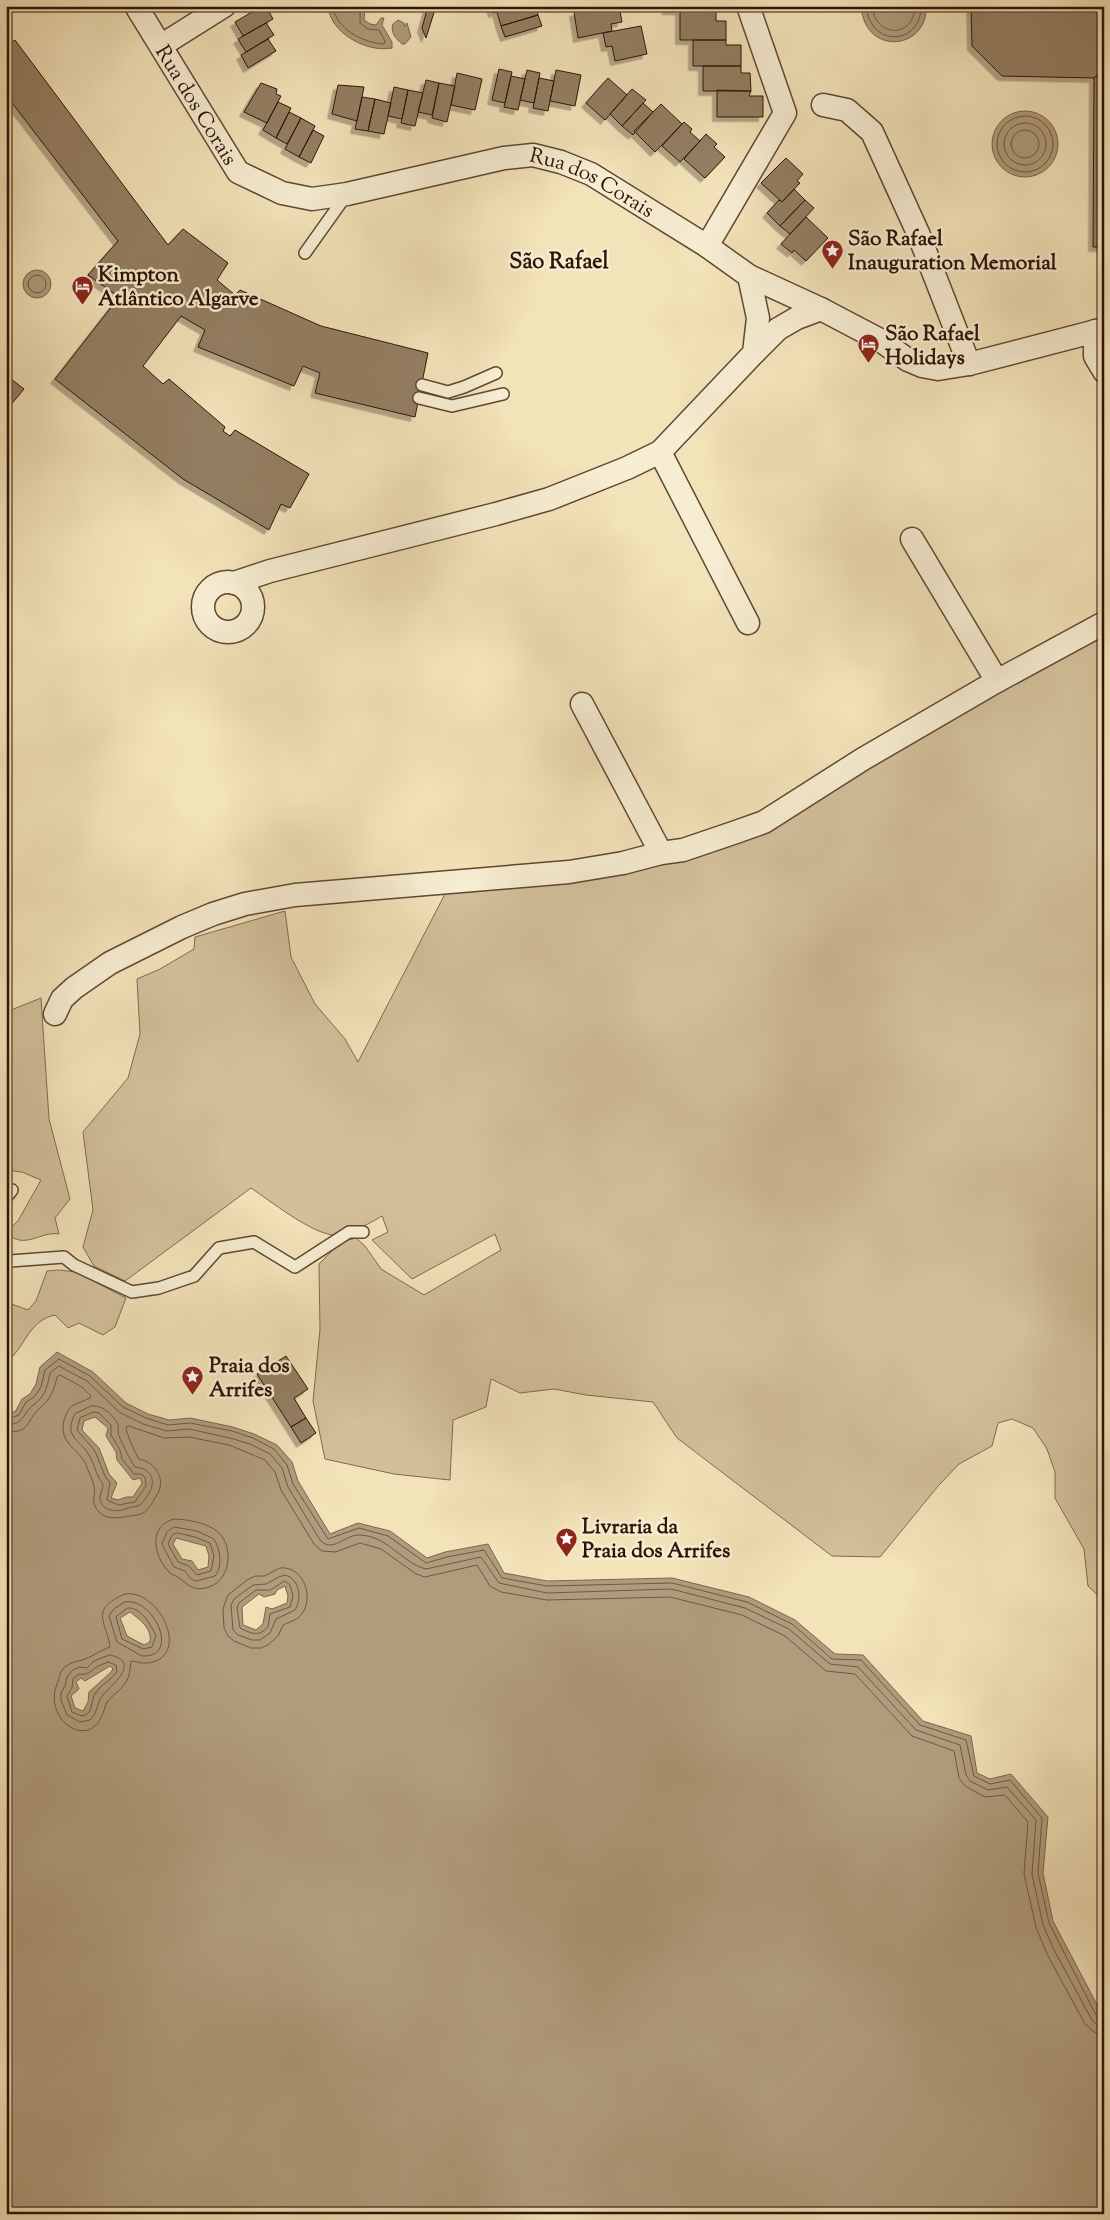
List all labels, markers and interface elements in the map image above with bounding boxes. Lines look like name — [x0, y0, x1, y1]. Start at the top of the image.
street label: Rua dos Corais — [147, 40, 243, 172]
street label: Rua dos Corais — [526, 142, 659, 227]
place label: São Rafael Inauguration Memorial — [848, 225, 1057, 279]
place icon: São Rafael Inauguration Memorial — [820, 238, 844, 269]
district label: São Rafael — [509, 247, 610, 279]
place label: Kimpton Atlântico Algarve — [98, 261, 259, 315]
hotel icon: Kimpton Atlântico Algarve — [70, 274, 94, 305]
place label: São Rafael Holidays — [885, 320, 980, 374]
hotel icon: São Rafael Holidays — [857, 333, 881, 364]
place label: Praia dos Arrifes — [209, 1352, 290, 1406]
place icon: Praia dos Arrifes — [181, 1365, 205, 1396]
place label: Livraria da Praia dos Arrifes — [582, 1513, 730, 1567]
place icon: Livraria da Praia dos Arrifes — [554, 1526, 578, 1557]

